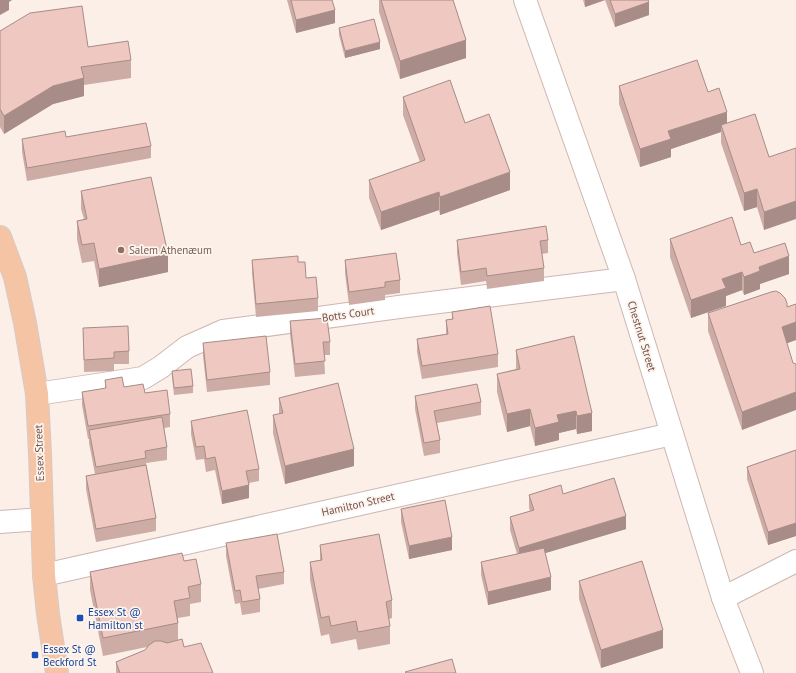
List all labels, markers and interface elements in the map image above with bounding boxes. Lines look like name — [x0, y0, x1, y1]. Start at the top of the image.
place label: Salem Athenæum — [129, 243, 212, 257]
marker: Salem Athenæum — [116, 245, 126, 255]
street label: Chestnut Street — [625, 299, 659, 373]
street label: Botts Court — [321, 303, 375, 325]
street label: Essex Street — [31, 424, 47, 482]
street label: Hamilton Street — [320, 489, 396, 519]
place label: Essex St @ Hamilton st — [88, 605, 143, 632]
marker: Essex St @ Hamilton st — [75, 613, 85, 623]
place label: Essex St @ Beckford St — [43, 642, 97, 669]
marker: Essex St @ Beckford St — [30, 650, 40, 660]

